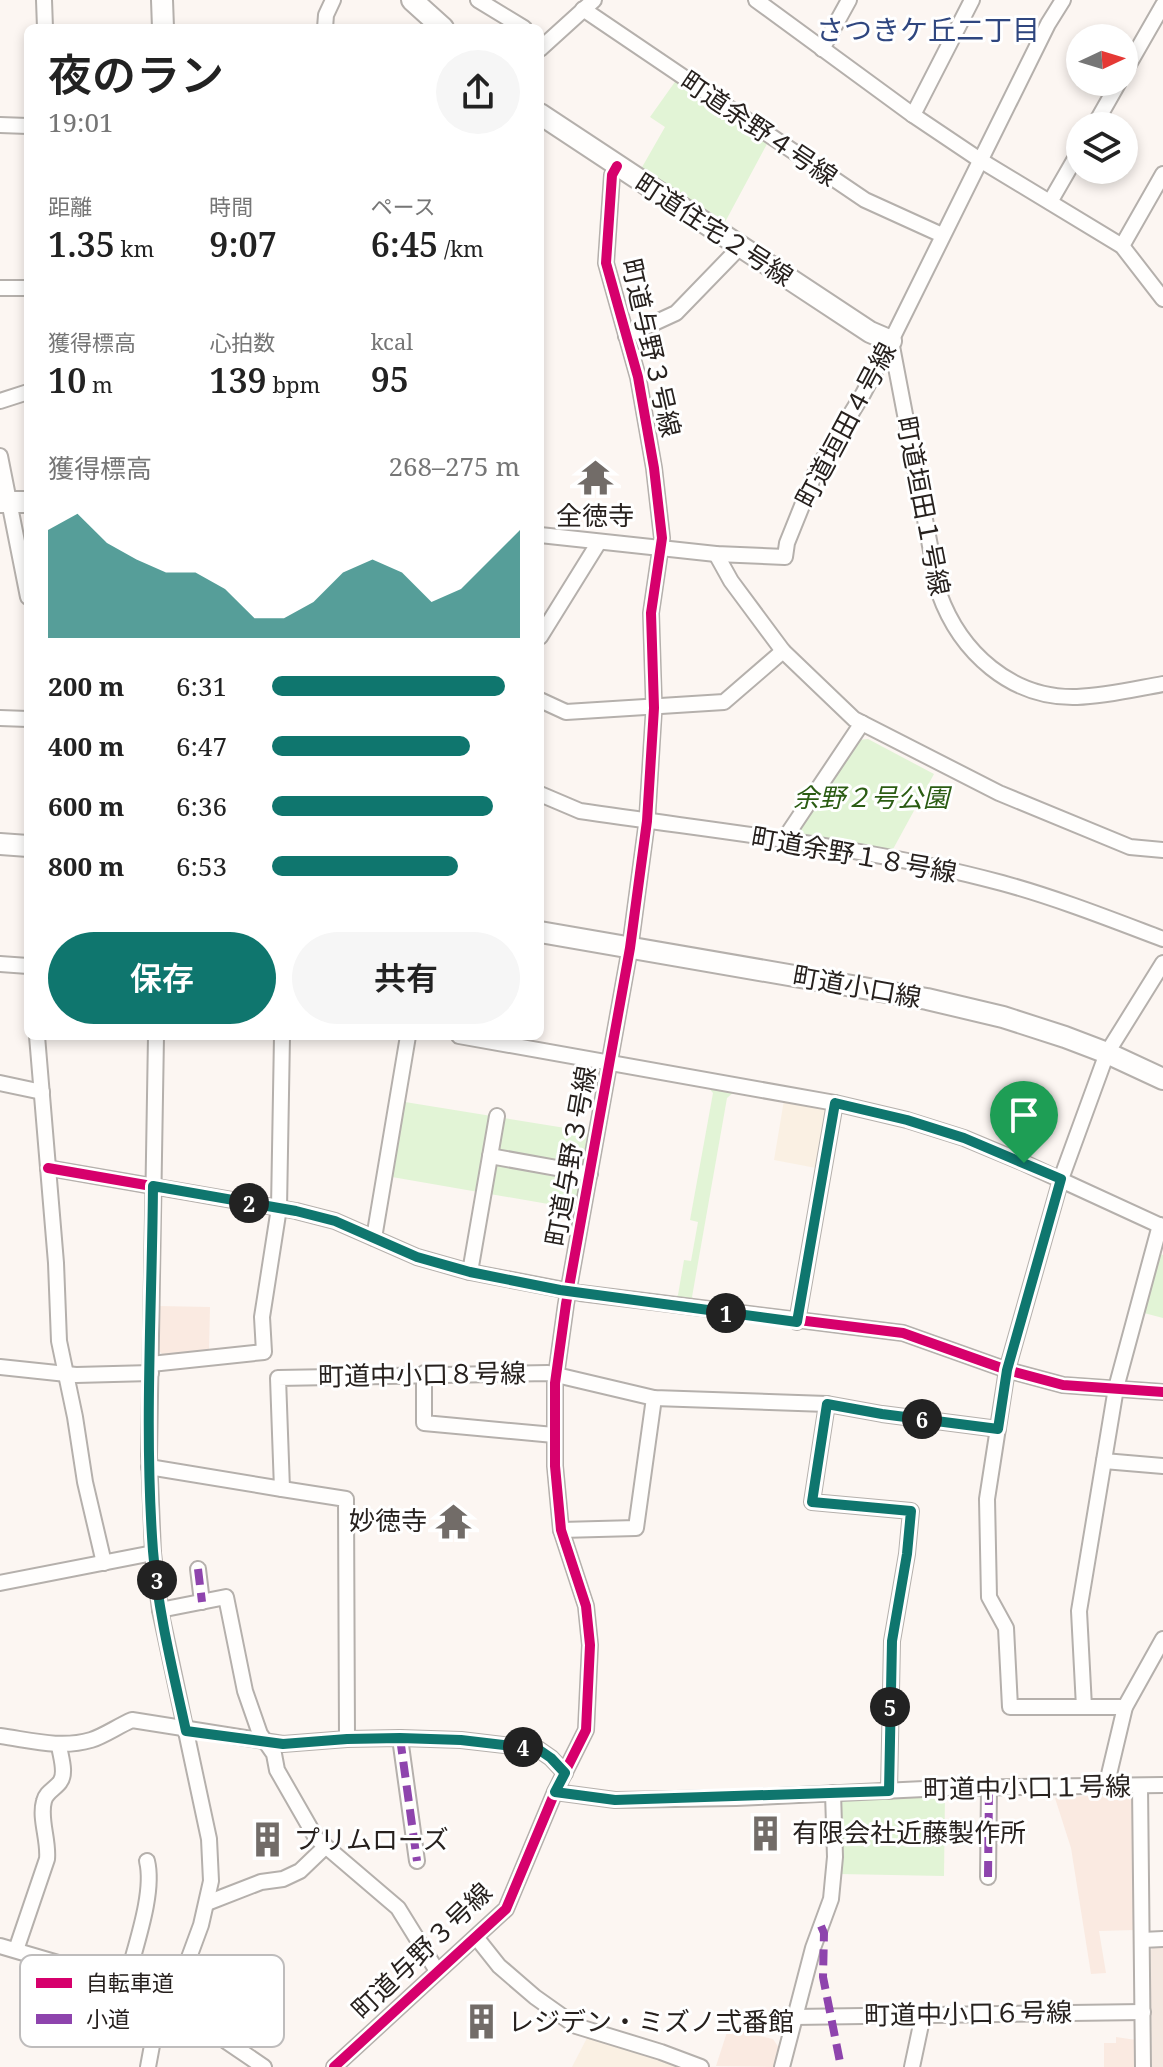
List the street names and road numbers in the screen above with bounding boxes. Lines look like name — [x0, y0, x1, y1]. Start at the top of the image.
street label: 町道余野４号線 — [674, 62, 845, 194]
street label: 町道住宅２号線 — [628, 164, 801, 294]
street label: 町道与野３号線 — [614, 255, 690, 440]
street label: 町道垣田４号線 — [786, 336, 904, 513]
street label: 町道垣田１号線 — [889, 413, 959, 599]
street label: 町道余野１８号線 — [749, 818, 960, 890]
street label: 町道小口線 — [790, 957, 924, 1015]
street label: 町道与野３号線 — [536, 1063, 604, 1249]
street label: 町道中小口８号線 — [318, 1354, 526, 1394]
street label: 町道中小口１号線 — [923, 1767, 1131, 1807]
street label: 町道与野３号線 — [343, 1874, 499, 2026]
street label: 町道中小口６号線 — [864, 1993, 1072, 2033]

